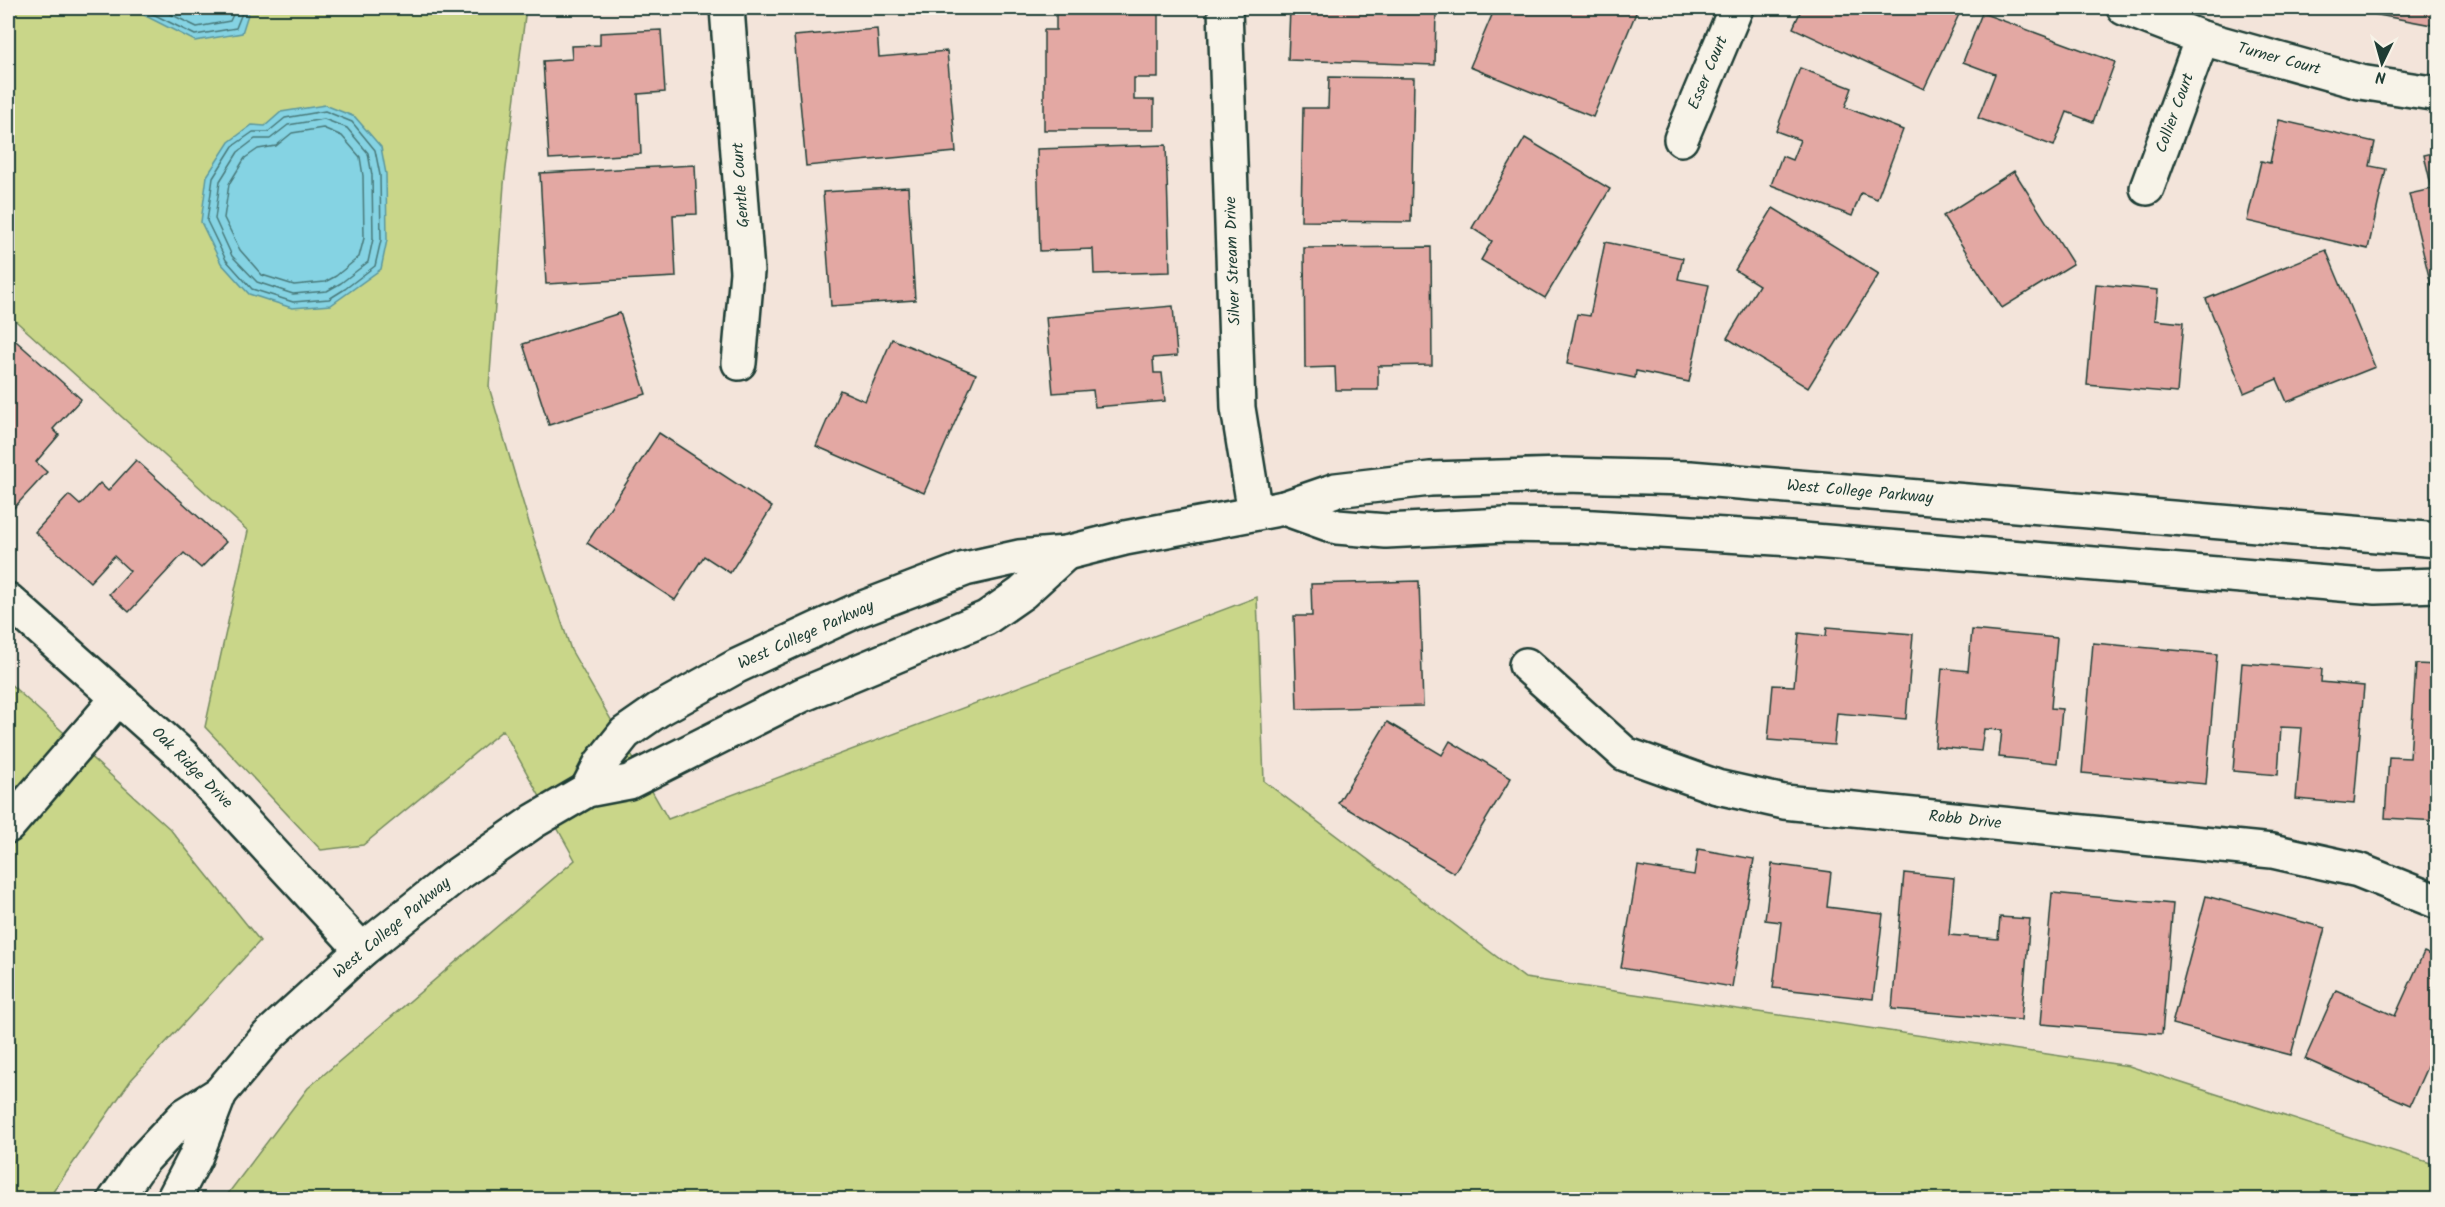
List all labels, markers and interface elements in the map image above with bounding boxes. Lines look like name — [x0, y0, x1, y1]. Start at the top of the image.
street label: Esser Court — [1681, 32, 1735, 114]
north arrow — [2352, 33, 2412, 93]
street label: Turner Court — [2235, 36, 2324, 82]
text: N — [2375, 64, 2387, 89]
street label: Collier Court — [2149, 69, 2201, 156]
street label: Gentle Court — [726, 141, 756, 228]
street label: Silver Stream Drive — [1218, 196, 1248, 326]
street label: West College Parkway — [1786, 473, 1935, 511]
street label: West College Parkway — [734, 593, 879, 676]
street label: Oak Ridge Drive — [145, 721, 239, 815]
street label: Robb Drive — [1927, 804, 2003, 836]
street label: West College Parkway — [328, 871, 457, 985]

